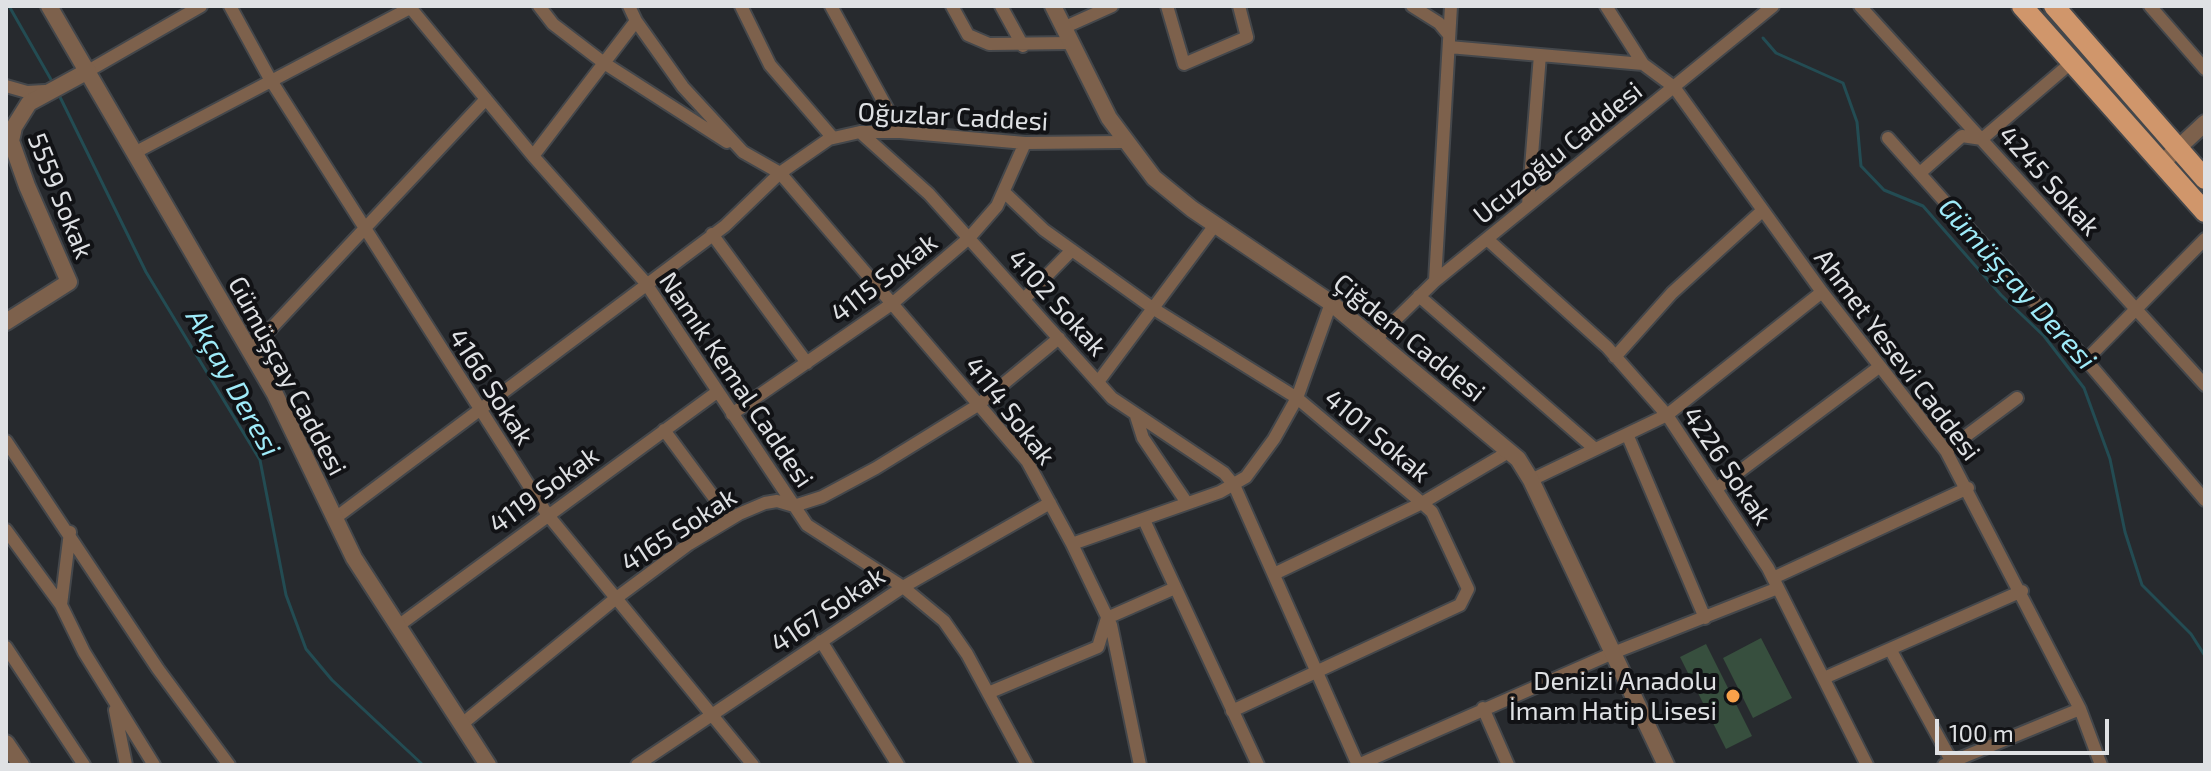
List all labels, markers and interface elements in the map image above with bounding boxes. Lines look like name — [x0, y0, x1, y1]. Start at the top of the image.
street label: Ucuzoğlu Caddesi — [1467, 75, 1649, 231]
street label: Oğuzlar Caddesi — [857, 96, 1049, 138]
street label: 4245 Sokak — [1992, 120, 2106, 242]
street label: 5559 Sokak — [21, 129, 99, 263]
water label: Gümüşçay Deresi — [1931, 191, 2103, 377]
street label: 4115 Sokak — [825, 227, 943, 329]
street label: 4102 Sokak — [1001, 243, 1113, 363]
street label: Ahmet Yesevi Caddesi — [1807, 243, 1987, 467]
street label: Namık Kemal Caddesi — [652, 266, 820, 494]
street label: Çiğdem Caddesi — [1327, 267, 1491, 409]
street label: Gümüşçay Caddesi — [221, 271, 353, 481]
water label: Akçay Deresi — [179, 304, 287, 462]
street label: 4166 Sokak — [442, 323, 540, 451]
street label: 4114 Sokak — [958, 351, 1062, 471]
street label: 4101 Sokak — [1318, 383, 1436, 489]
street label: 4226 Sokak — [1676, 401, 1778, 531]
street label: 4119 Sokak — [483, 440, 605, 540]
street label: 4165 Sokak — [616, 481, 742, 579]
street label: 4167 Sokak — [765, 561, 891, 659]
place label: Denizli Anadolu İmam Hatip Lisesi — [1509, 665, 1717, 726]
marker: Denizli Anadolu İmam Hatip Lisesi — [1724, 687, 1742, 705]
scale bar — [1939, 703, 2113, 753]
text: 100 m — [1949, 718, 2014, 747]

